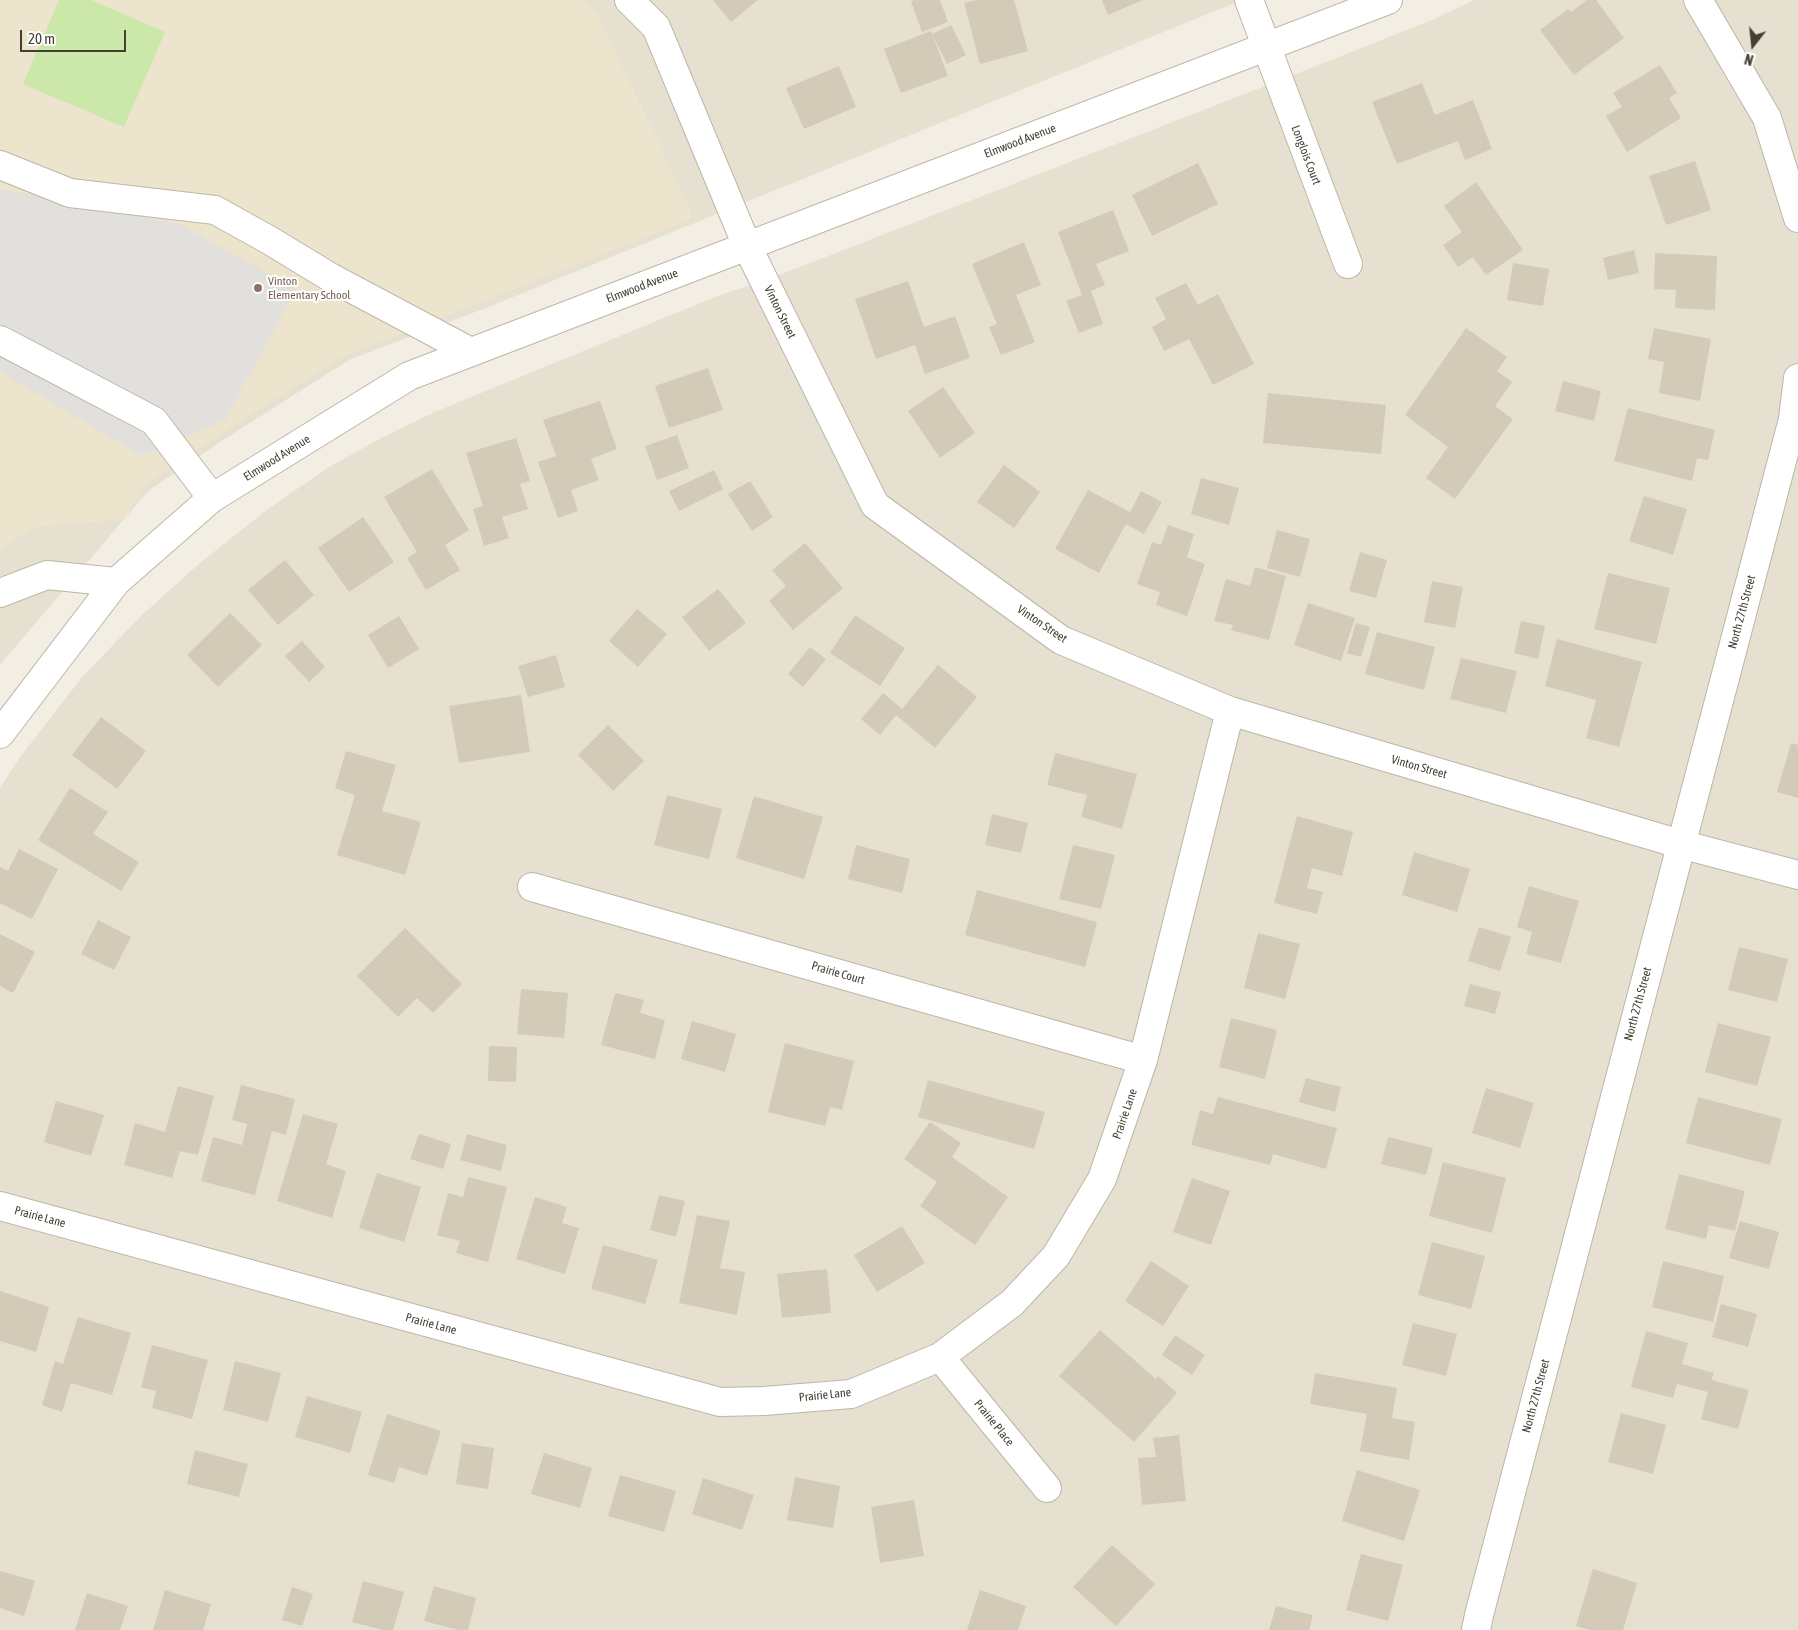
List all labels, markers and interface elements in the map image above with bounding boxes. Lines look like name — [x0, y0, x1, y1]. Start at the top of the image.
scale bar — [22, 20, 129, 52]
north arrow — [1728, 20, 1778, 70]
text: 20 m — [28, 30, 55, 47]
text: N — [1743, 51, 1755, 68]
street label: Elmwood Avenue — [982, 121, 1058, 161]
street label: Longlois Court — [1288, 123, 1324, 187]
street label: Elmwood Avenue — [604, 266, 680, 306]
place label: Vinton Elementary School — [268, 274, 350, 302]
marker: Vinton Elementary School — [252, 282, 264, 294]
street label: Vinton Street — [761, 283, 799, 341]
street label: Elmwood Avenue — [241, 432, 313, 484]
street label: North 27th Street — [1725, 574, 1759, 650]
street label: Vinton Street — [1014, 602, 1070, 646]
street label: Vinton Street — [1390, 752, 1448, 782]
street label: Prairie Court — [810, 959, 866, 987]
street label: North 27th Street — [1621, 966, 1655, 1042]
street label: Prairie Lane — [1110, 1087, 1140, 1141]
street label: Prairie Lane — [13, 1203, 67, 1231]
street label: Prairie Lane — [404, 1310, 458, 1338]
street label: North 27th Street — [1519, 1358, 1553, 1434]
street label: Prairie Lane — [798, 1385, 852, 1405]
street label: Prairie Place — [971, 1397, 1017, 1449]

